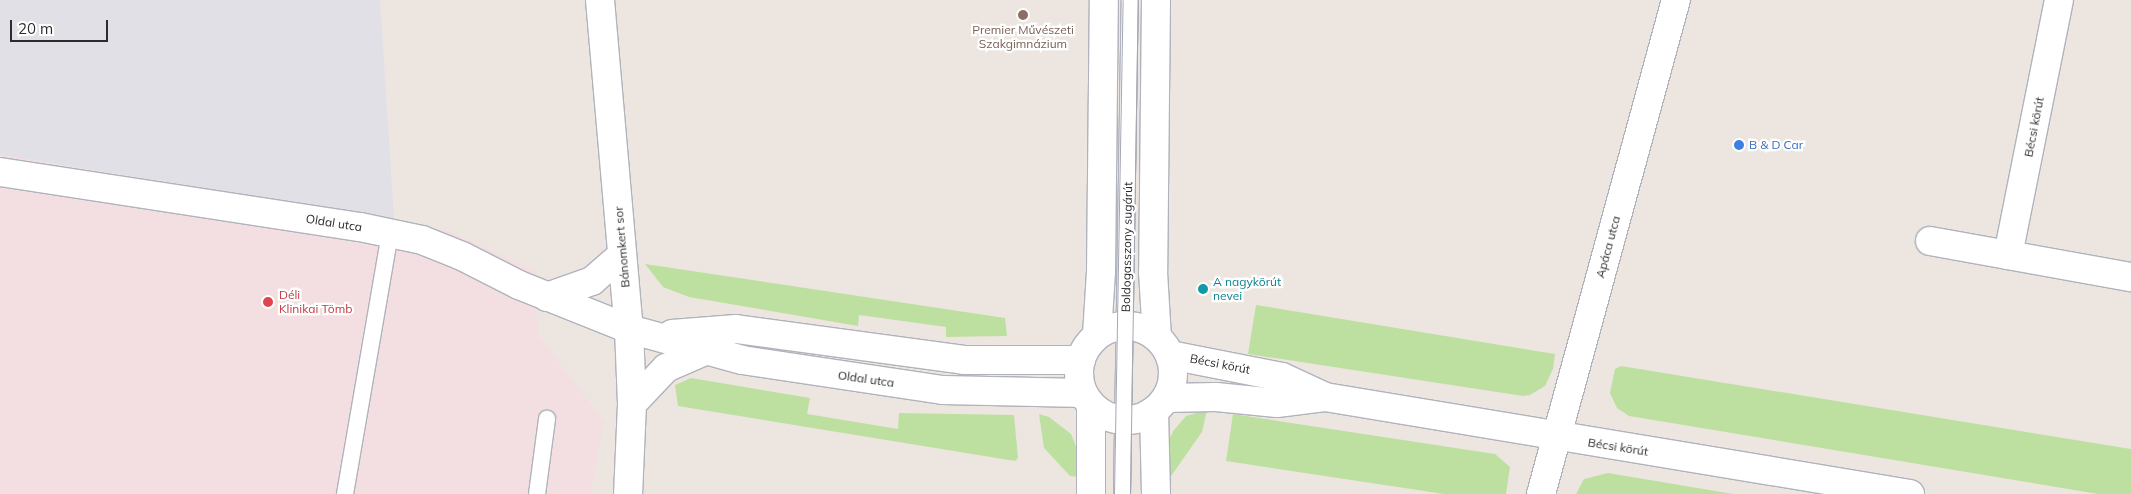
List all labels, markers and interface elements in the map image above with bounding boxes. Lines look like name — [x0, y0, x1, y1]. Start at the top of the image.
marker: Premier Művészeti Szakgimnázium — [1017, 9, 1029, 21]
scale bar — [12, 10, 110, 42]
text: 20 m — [18, 19, 53, 38]
place label: Premier Művészeti Szakgimnázium — [972, 23, 1074, 51]
street label: Bécsi körút — [2021, 96, 2047, 158]
place label: B & D Car — [1749, 138, 1803, 152]
marker: B & D Car — [1733, 139, 1745, 151]
street label: Boldogasszony sugárút — [1119, 182, 1135, 312]
street label: Bánomkert sor — [611, 206, 633, 288]
street label: Oldal utca — [305, 211, 363, 235]
street label: Apáca utca — [1593, 214, 1623, 280]
place label: A nagykörút nevei — [1213, 275, 1281, 303]
marker: A nagykörút nevei — [1197, 283, 1209, 295]
place label: Déli Klinikai Tömb — [279, 288, 352, 316]
marker: Déli Klinikai Tömb — [261, 295, 275, 309]
street label: Bécsi körút — [1189, 351, 1251, 377]
street label: Oldal utca — [837, 368, 895, 390]
street label: Bécsi körút — [1587, 435, 1649, 459]

